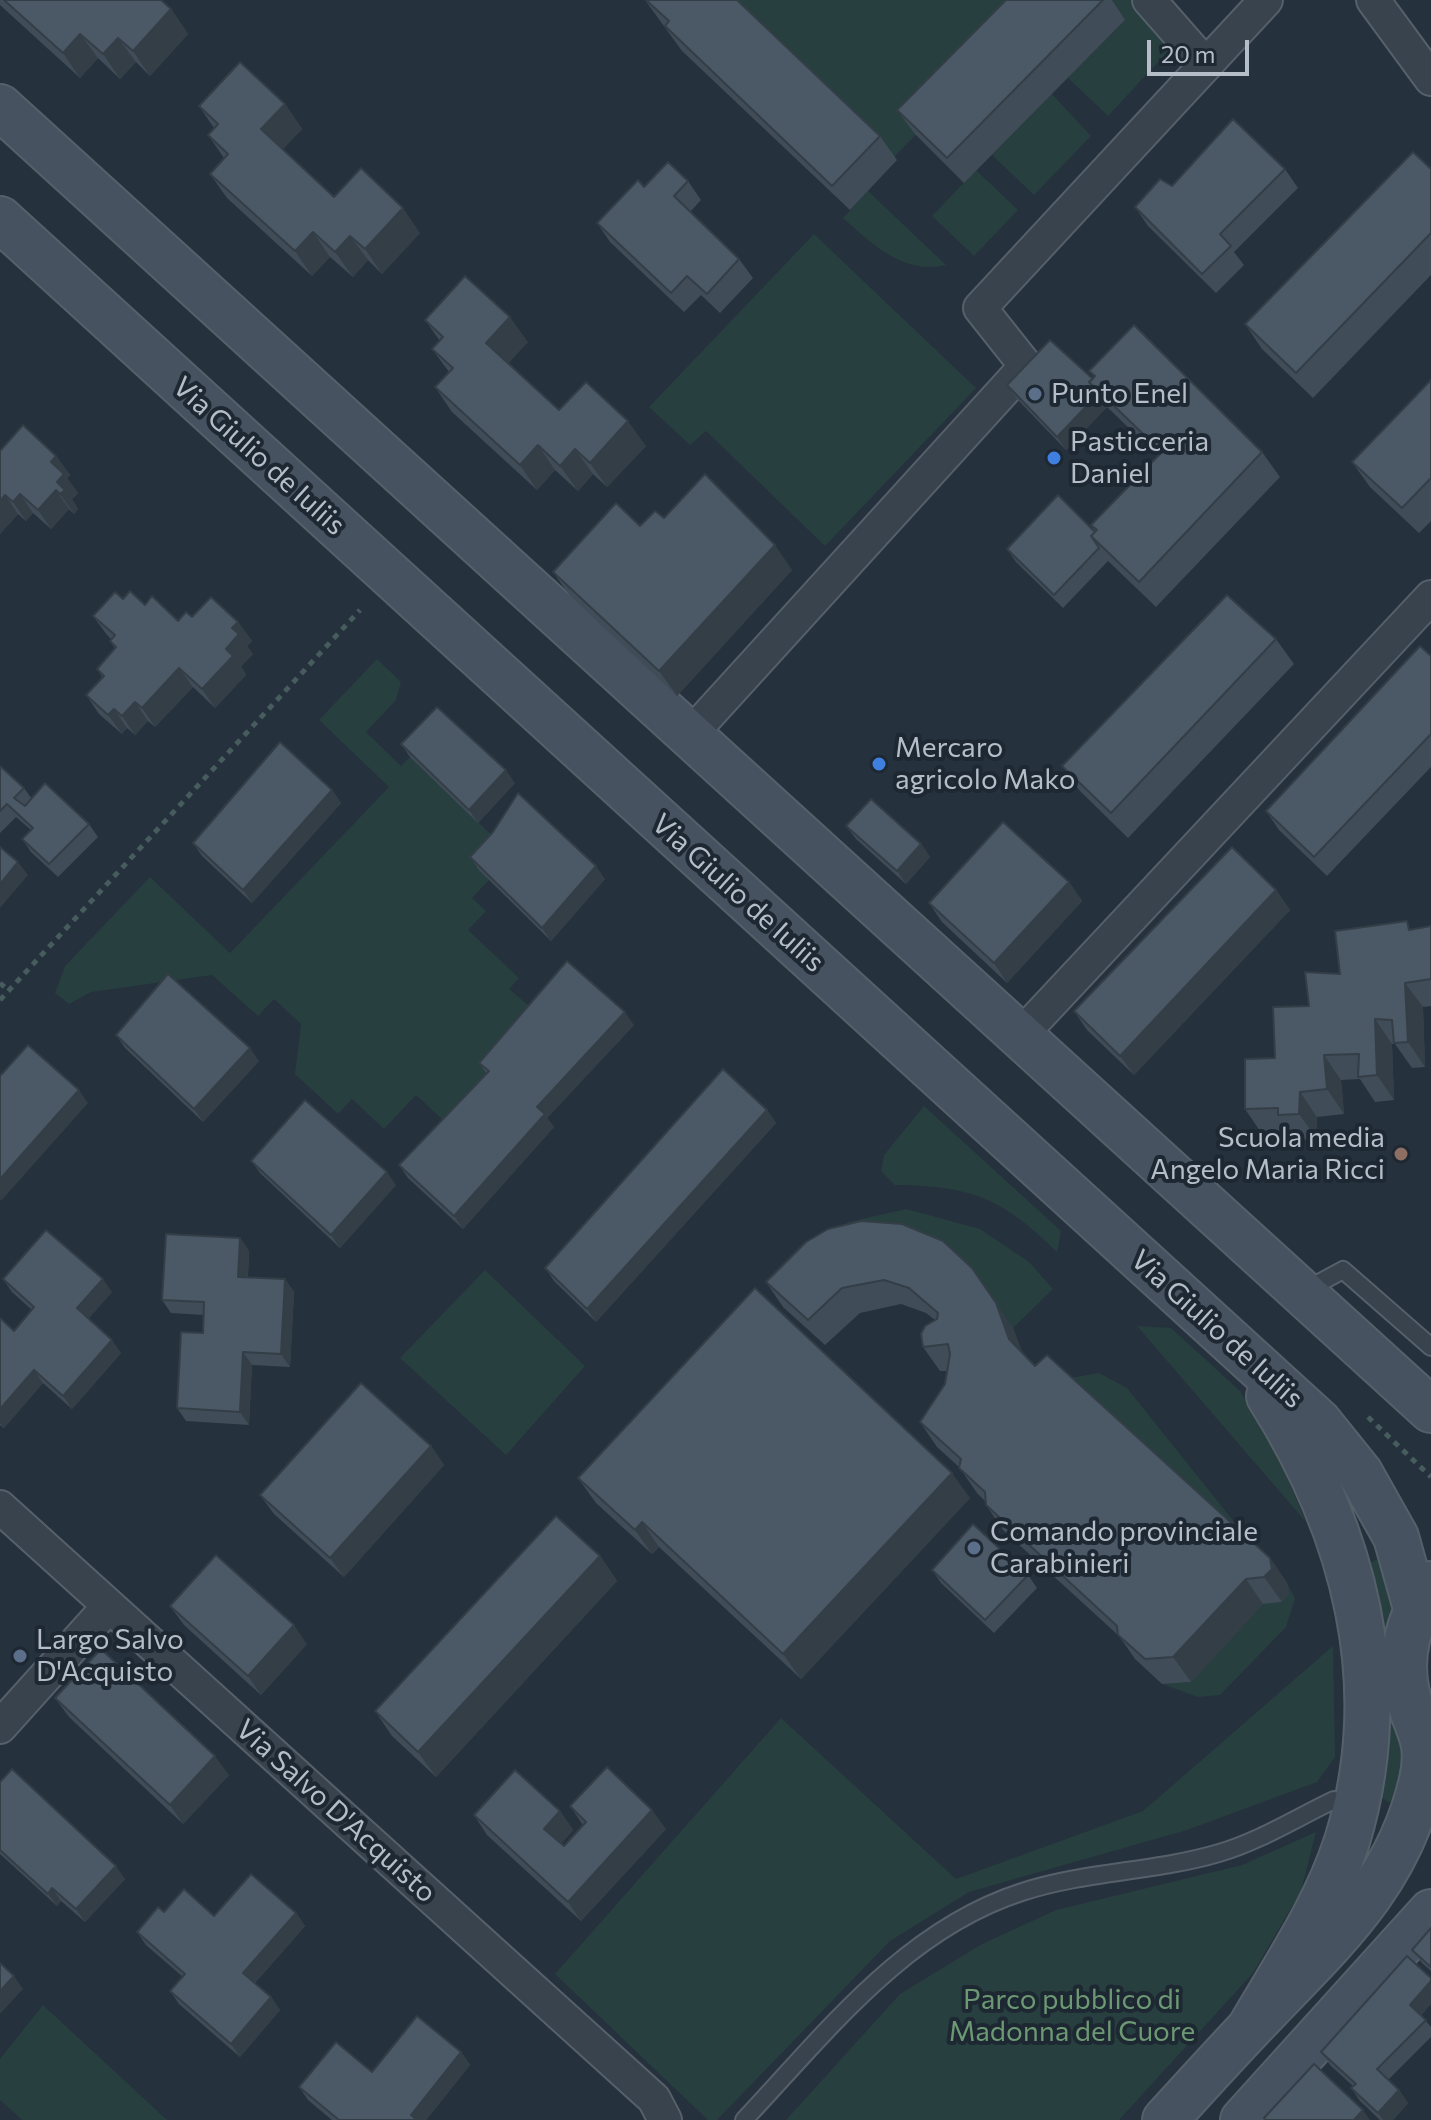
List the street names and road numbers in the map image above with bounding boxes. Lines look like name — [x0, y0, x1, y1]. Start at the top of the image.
street label: Via Giulio de Iuliis — [166, 370, 352, 542]
street label: Via Giulio de Iuliis — [645, 807, 831, 979]
street label: Via Giulio de Iuliis — [1124, 1243, 1310, 1415]
street label: Via Salvo D'Acquisto — [229, 1712, 443, 1910]

